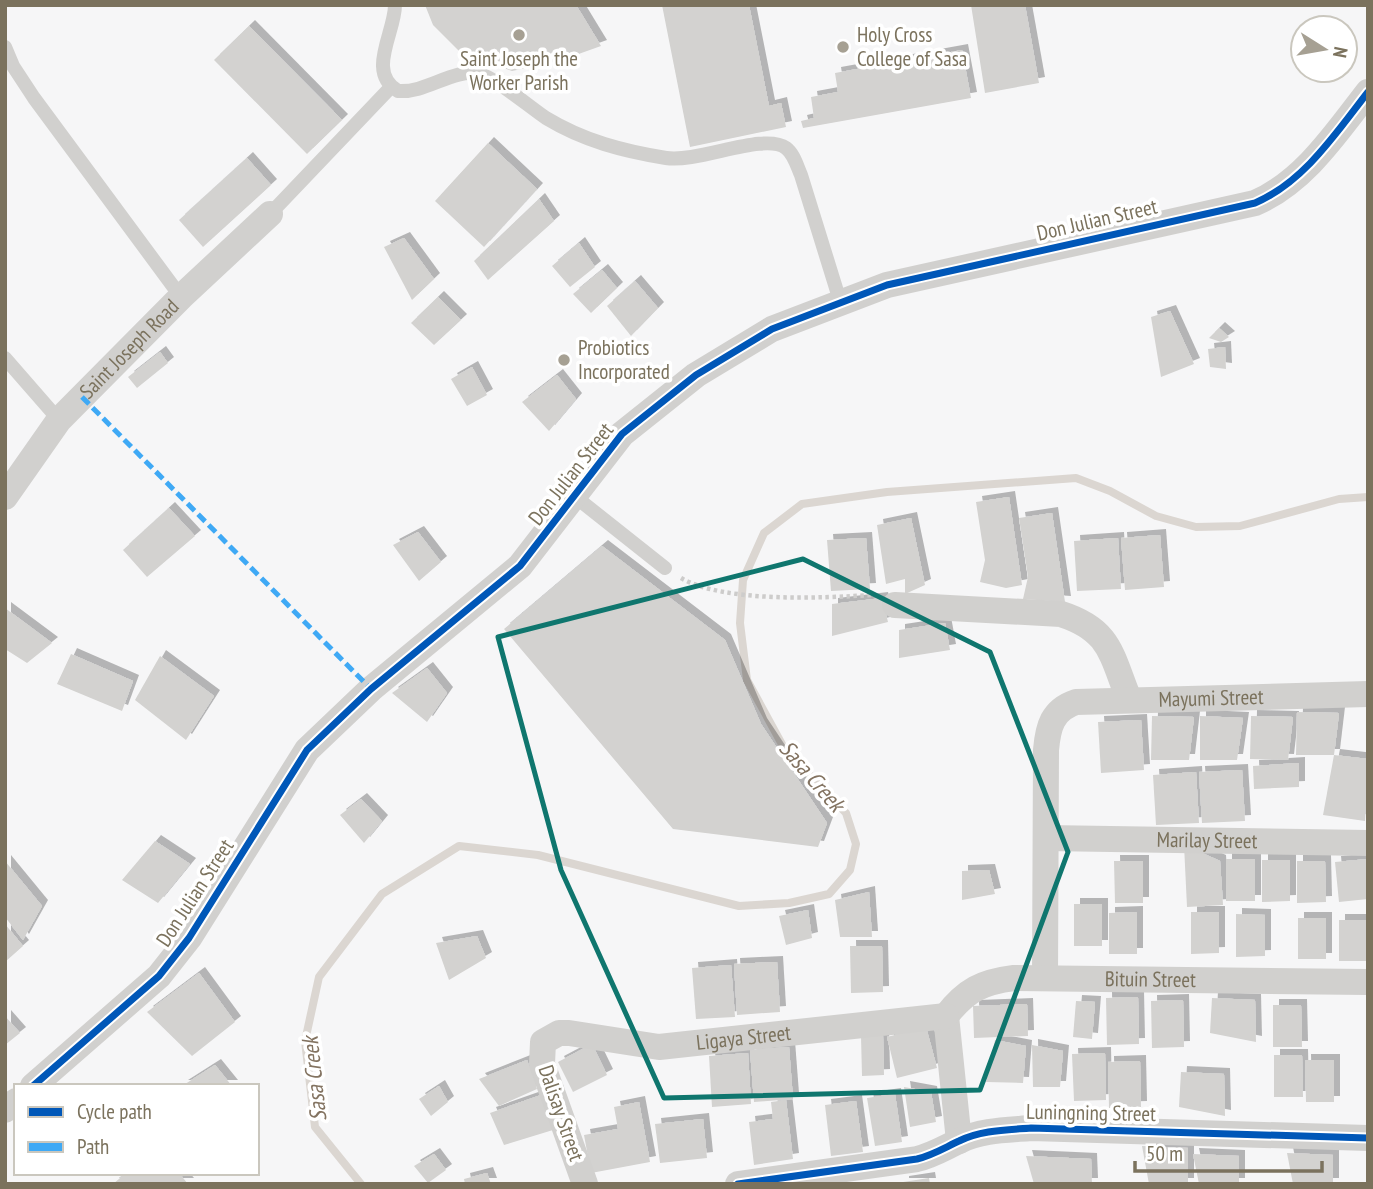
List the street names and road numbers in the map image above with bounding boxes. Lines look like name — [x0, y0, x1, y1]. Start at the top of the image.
street label: Don Julian Street — [1034, 192, 1160, 246]
street label: Saint Joseph Road — [74, 293, 184, 404]
street label: Don Julian Street — [522, 417, 619, 530]
street label: Mayumi Street — [1158, 683, 1264, 713]
street label: Marilay Street — [1156, 826, 1258, 854]
street label: Don Julian Street — [150, 834, 240, 952]
street label: Bituin Street — [1105, 965, 1196, 993]
street label: Ligaya Street — [695, 1019, 792, 1056]
street label: Dalisay Street — [532, 1061, 591, 1165]
street label: Luningning Street — [1026, 1098, 1156, 1127]

